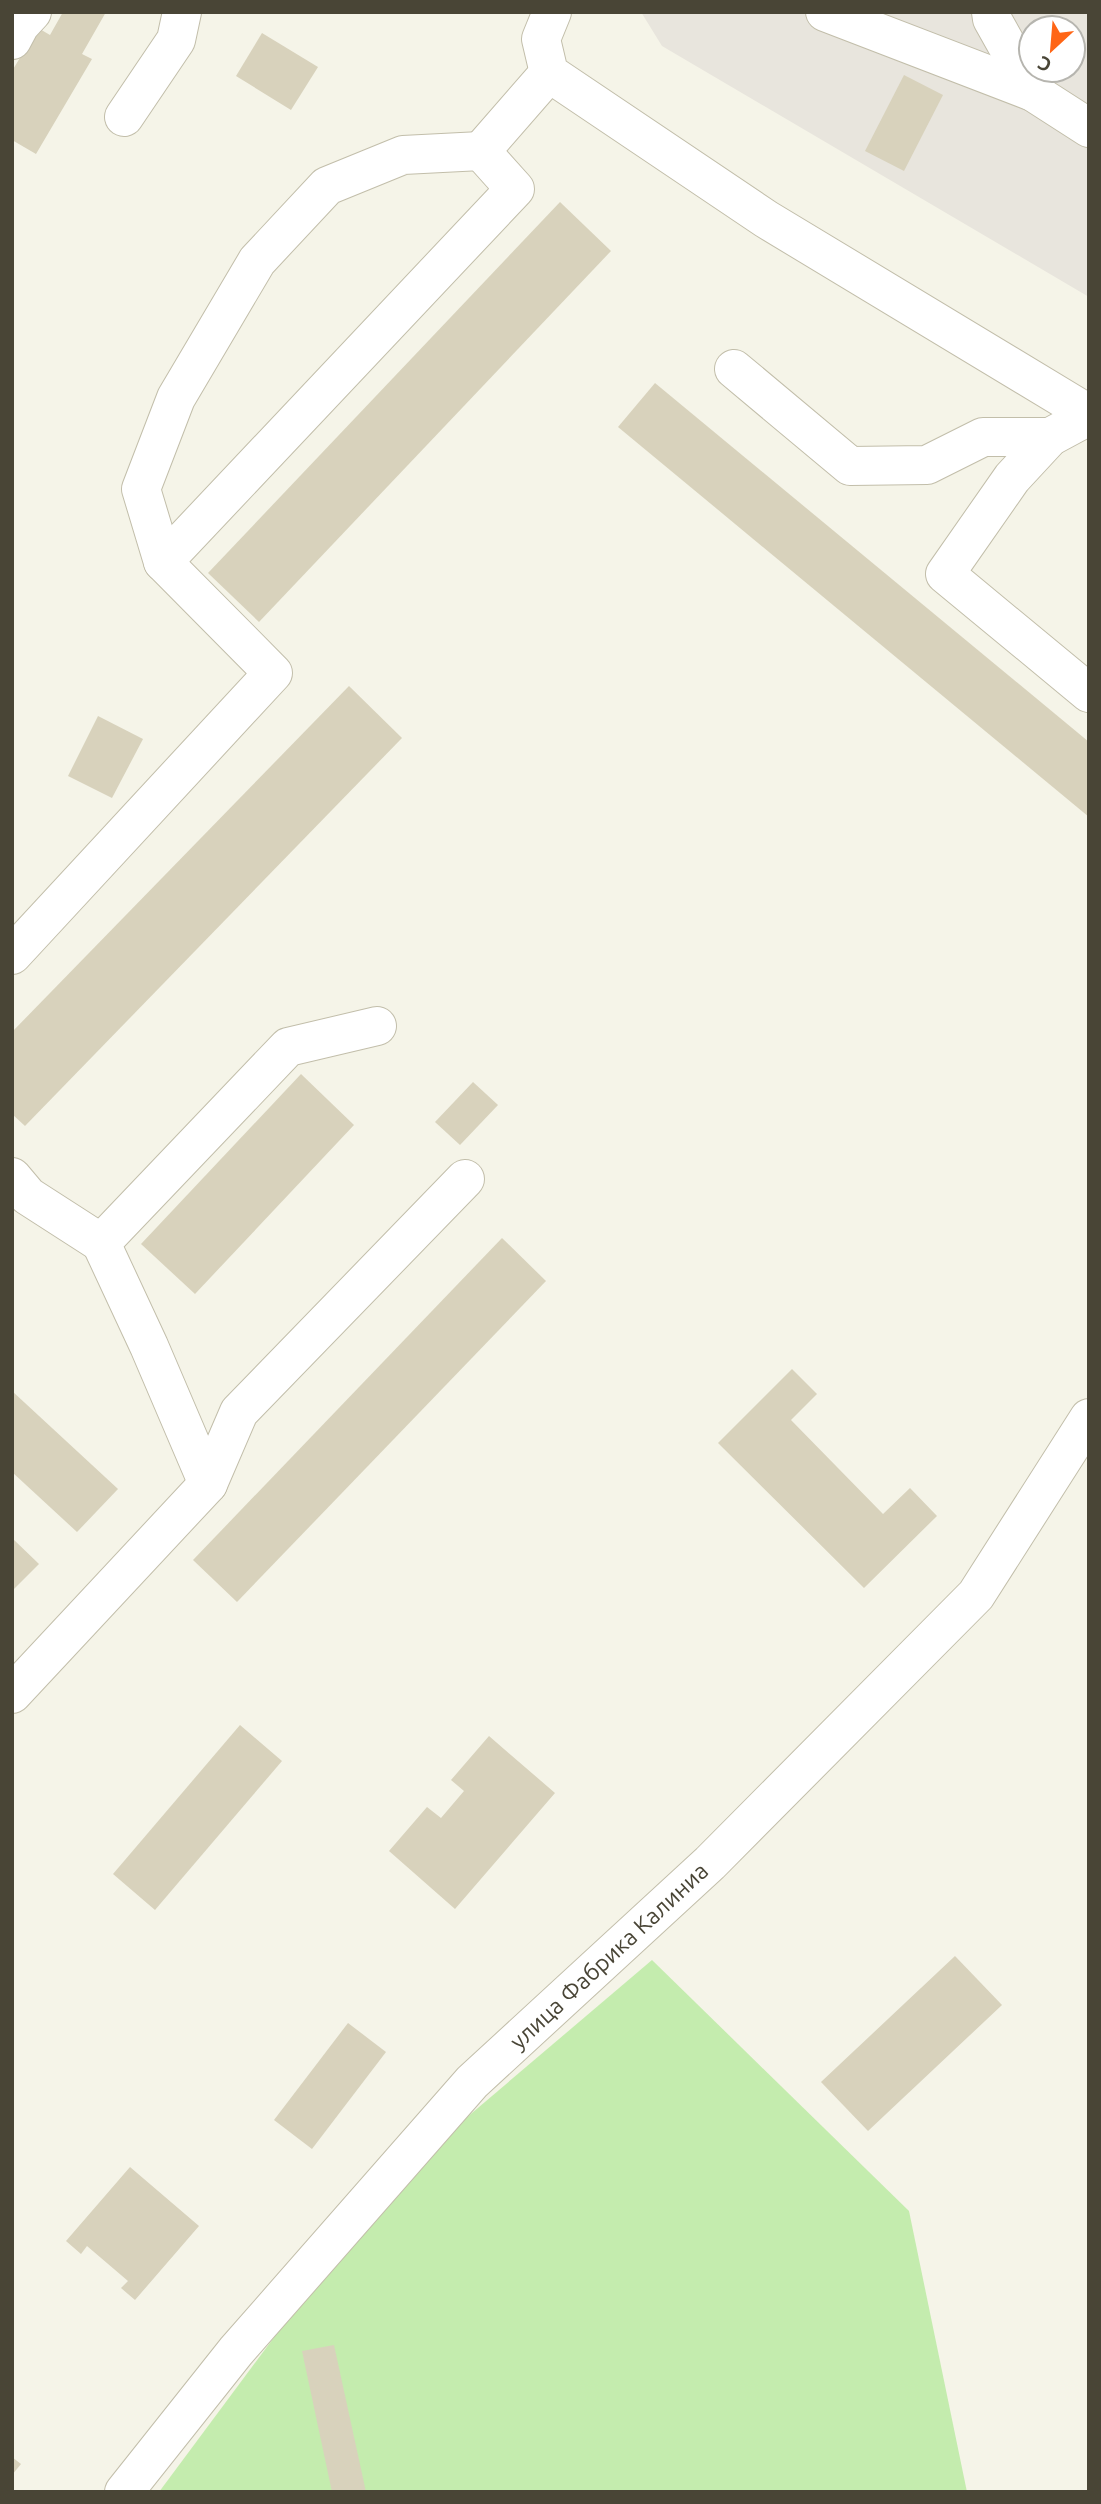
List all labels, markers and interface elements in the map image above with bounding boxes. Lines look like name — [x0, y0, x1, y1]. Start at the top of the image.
north arrow — [1017, 14, 1087, 84]
text: С — [1034, 52, 1055, 77]
street label: улица Фабрика Калиниа — [505, 1858, 713, 2054]

